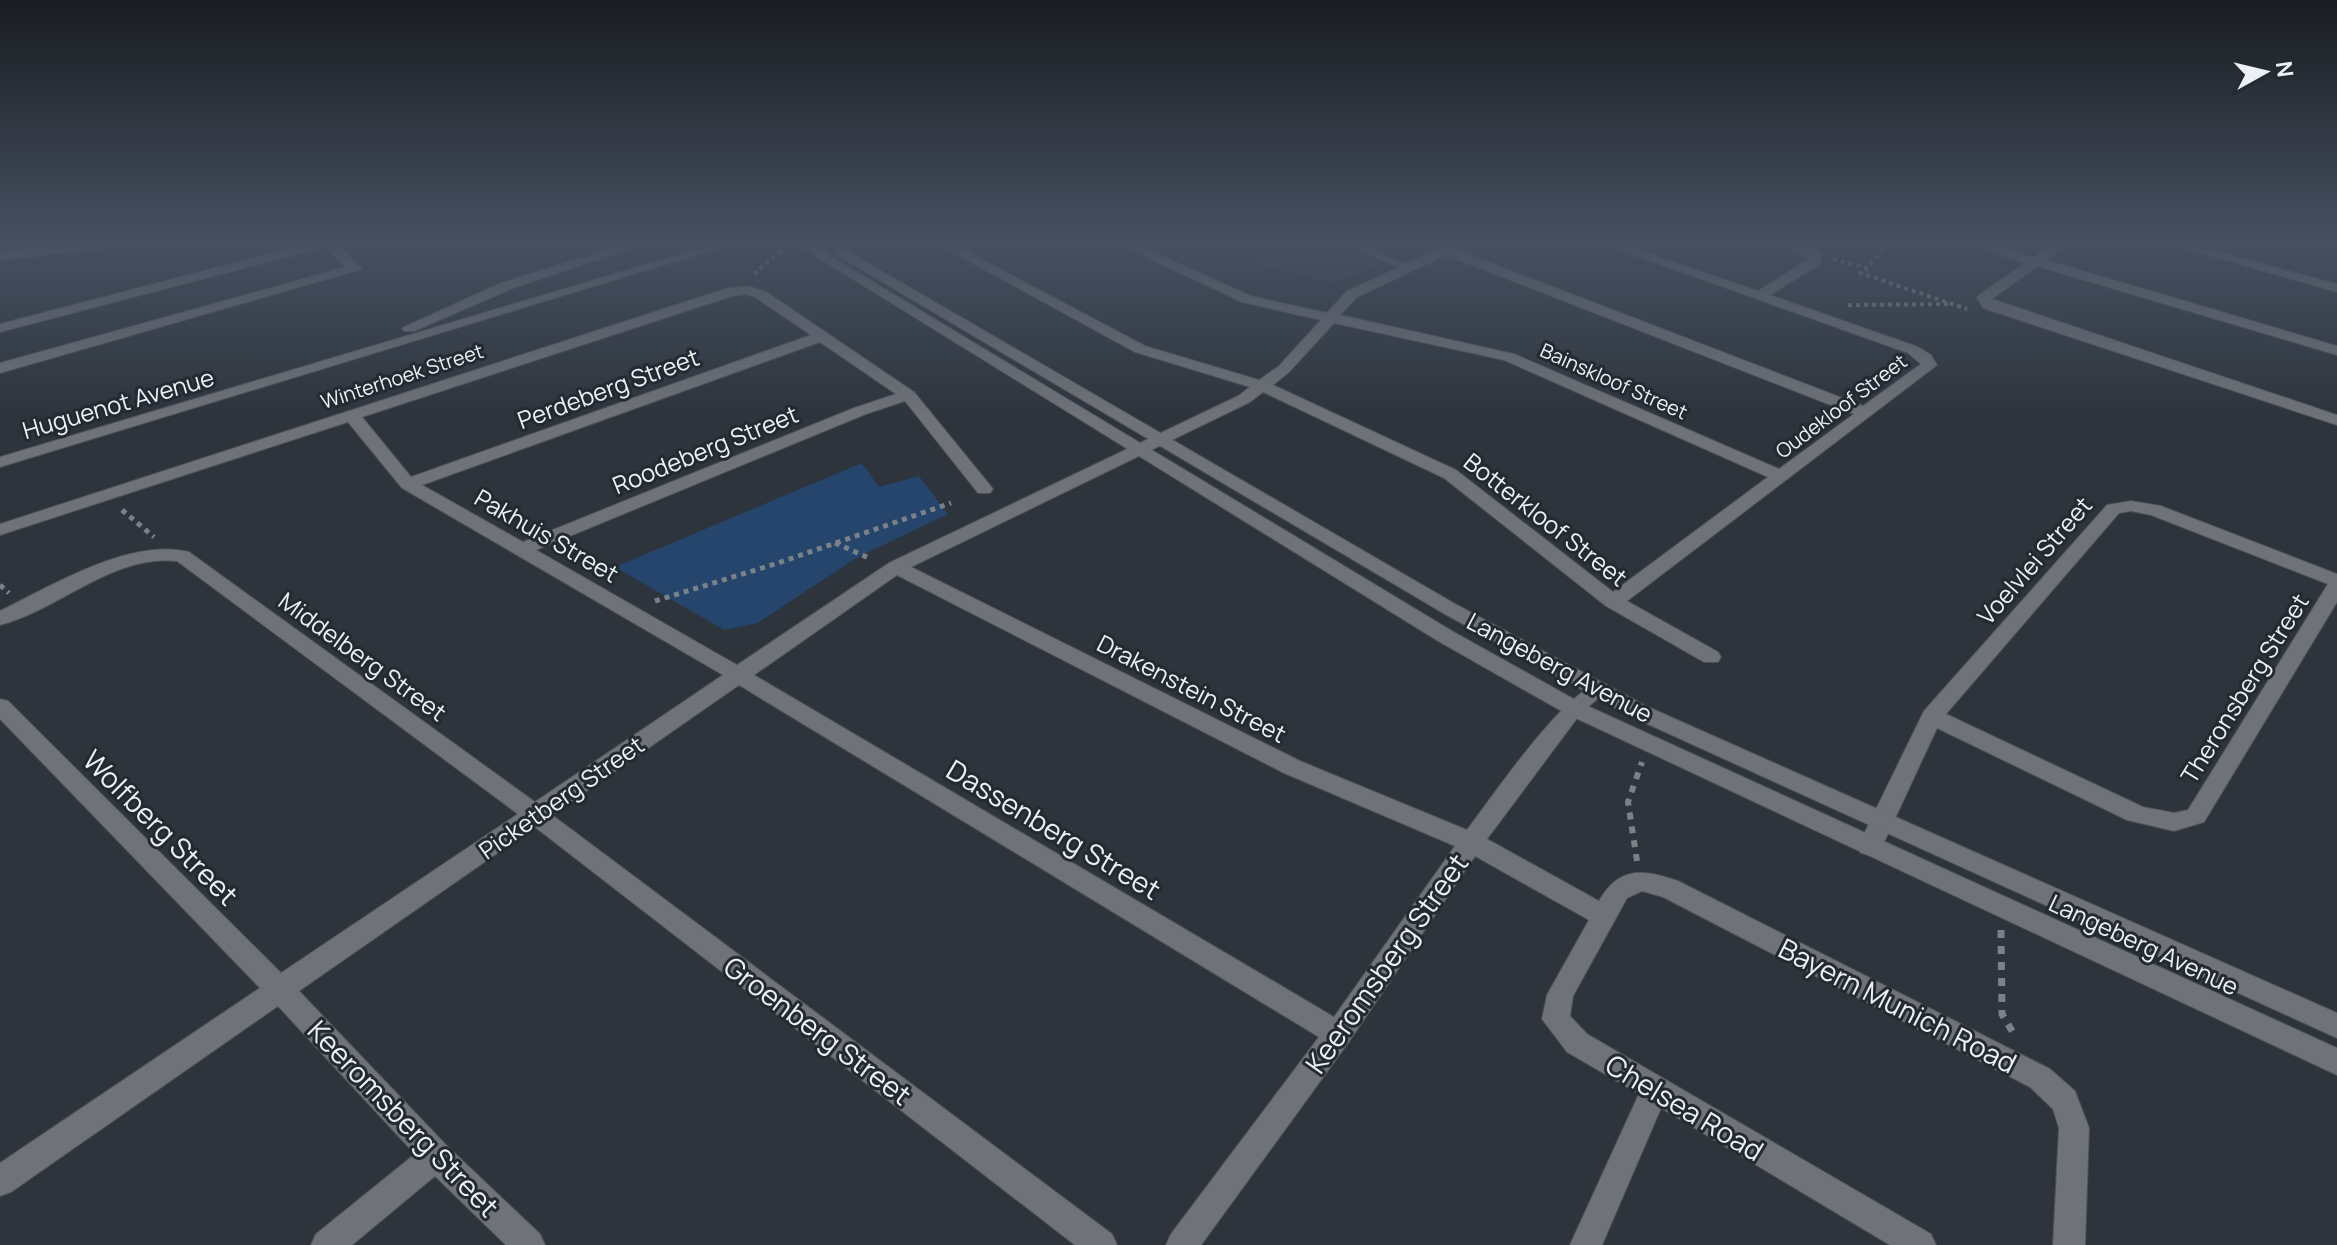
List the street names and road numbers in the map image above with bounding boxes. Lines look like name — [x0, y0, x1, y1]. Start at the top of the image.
street label: Bainskloof Street — [1536, 336, 1692, 426]
street label: Winterhoek Street — [317, 337, 487, 415]
street label: Perdeberg Street — [513, 340, 703, 436]
street label: Oudekloof Street — [1770, 348, 1912, 464]
street label: Huguenot Avenue — [18, 360, 218, 446]
street label: Roodeberg Street — [607, 397, 803, 501]
street label: Botterkloof Street — [1457, 445, 1635, 593]
street label: Pakhuis Street — [469, 480, 625, 590]
street label: Voelvlei Street — [1969, 489, 2099, 631]
street label: Middelberg Street — [272, 584, 454, 728]
street label: Theronsberg Street — [2172, 587, 2316, 789]
street label: Langeberg Avenue — [1461, 604, 1659, 730]
street label: Drakenstein Street — [1092, 626, 1292, 750]
street label: Picketberg Street — [472, 728, 650, 866]
street label: Wolfberg Street — [75, 741, 247, 913]
street label: Dassenberg Street — [940, 750, 1168, 908]
street label: Keeromsberg Street — [1296, 846, 1476, 1080]
street label: Langeberg Avenue — [2044, 886, 2244, 1002]
street label: Bayern Munich Road — [1773, 929, 2023, 1081]
street label: Groenberg Street — [716, 947, 920, 1113]
street label: Keeromsberg Street — [300, 1011, 508, 1225]
street label: Chelsea Road — [1599, 1045, 1771, 1169]

